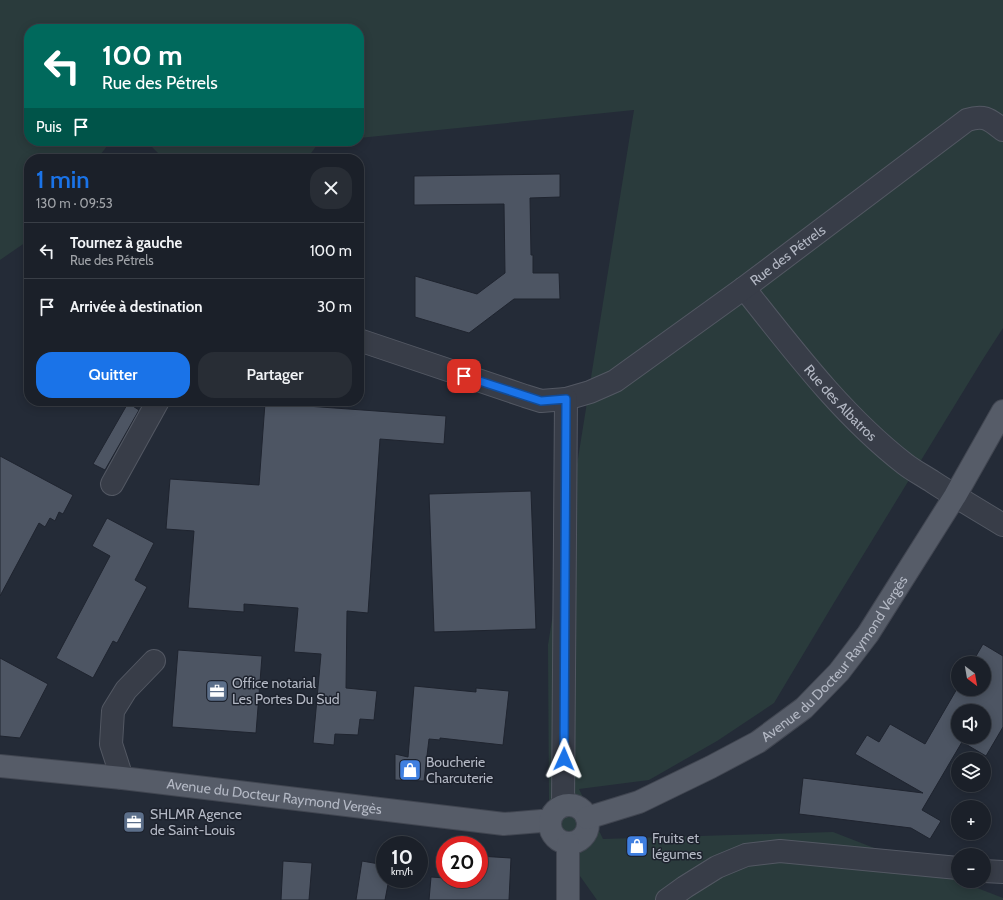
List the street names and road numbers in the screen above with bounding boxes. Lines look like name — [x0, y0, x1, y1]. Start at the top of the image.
street label: Rue des Pétrels — [746, 221, 829, 289]
street label: Rue des Albatros — [800, 361, 881, 445]
street label: Avenue du Docteur Raymond Vergès — [757, 572, 912, 746]
street label: Avenue du Docteur Raymond Vergès — [166, 774, 383, 818]

